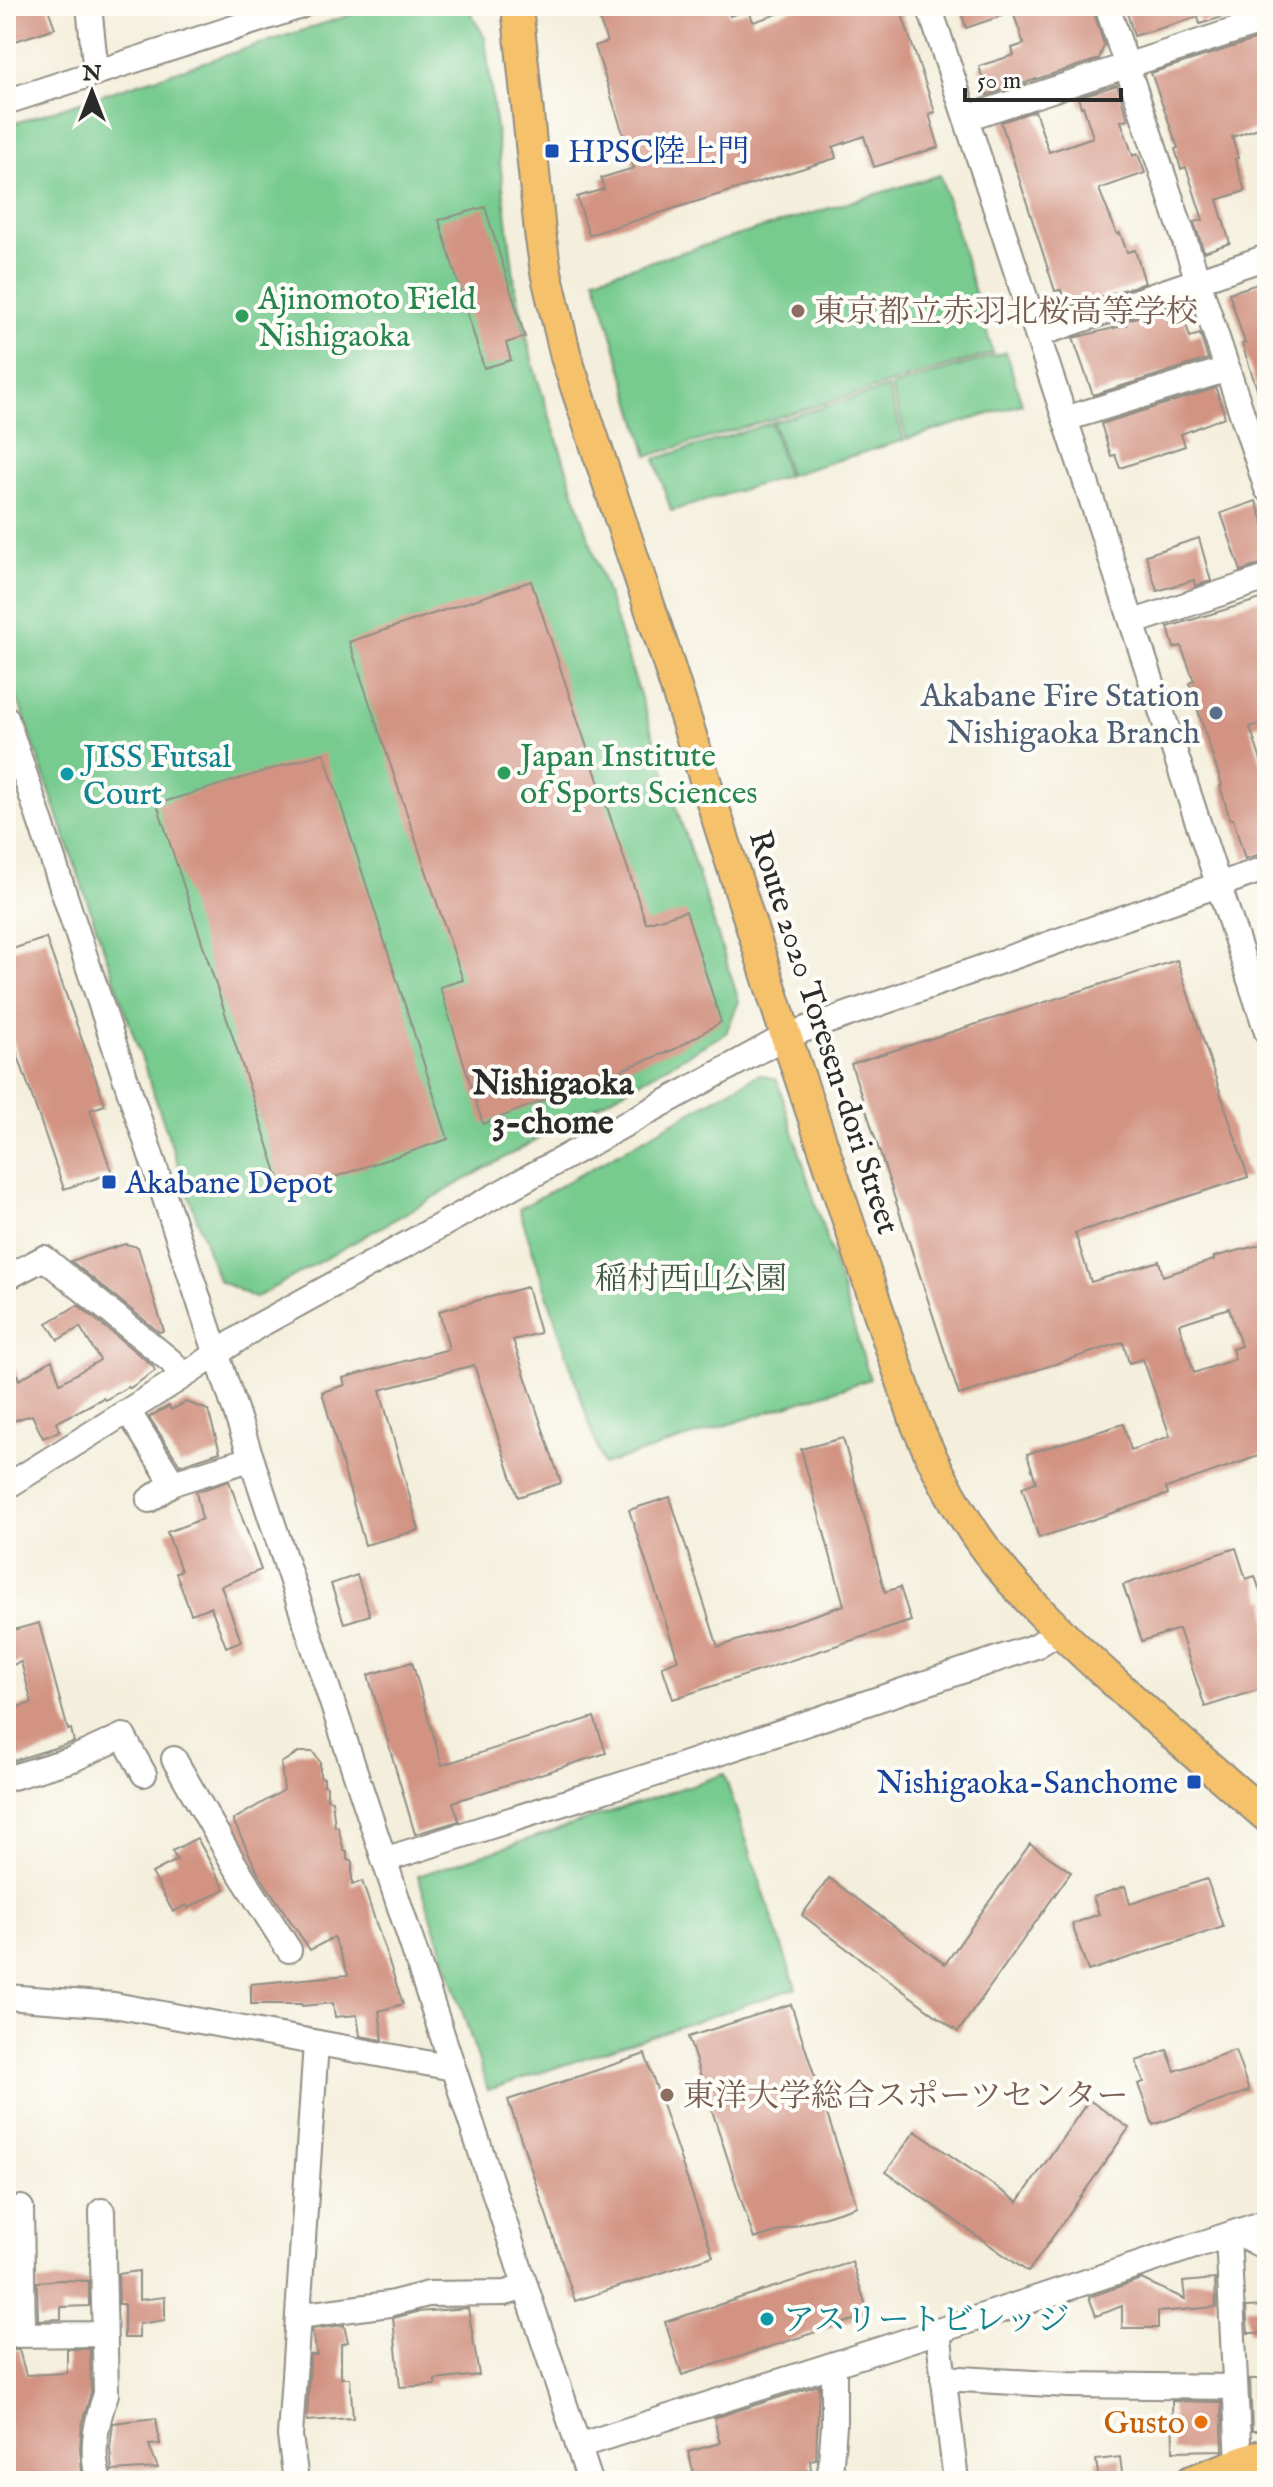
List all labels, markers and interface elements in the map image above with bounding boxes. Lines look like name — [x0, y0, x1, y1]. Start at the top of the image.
north arrow — [52, 52, 132, 132]
scale bar — [965, 52, 1121, 102]
text: N — [81, 60, 102, 88]
text: 50 m — [977, 66, 1021, 97]
place label: HPSC陸上門 — [568, 133, 749, 174]
marker: HPSC陸上門 — [543, 142, 561, 160]
place label: Ajinomoto Field Nishigaoka — [257, 280, 477, 358]
place label: 東京都立赤羽北桜高等学校 — [814, 293, 1198, 334]
marker: 東京都立赤羽北桜高等学校 — [789, 302, 807, 320]
marker: Ajinomoto Field Nishigaoka — [233, 307, 251, 325]
place label: Akabane Fire Station Nishigaoka Branch — [920, 677, 1200, 755]
marker: Akabane Fire Station Nishigaoka Branch — [1207, 704, 1225, 722]
place label: Japan Institute of Sports Sciences — [517, 737, 758, 815]
place label: JISS Futsal Court — [80, 738, 231, 816]
marker: Japan Institute of Sports Sciences — [495, 764, 513, 782]
marker: JISS Futsal Court — [58, 765, 76, 783]
street label: Route 2020 Toresen-dori Street — [738, 826, 907, 1240]
district label: Nishigaoka 3-chome — [471, 1063, 635, 1145]
place label: Akabane Depot — [124, 1164, 333, 1205]
marker: Akabane Depot — [100, 1173, 118, 1191]
park label: 稲村西山公園 — [595, 1260, 787, 1301]
place label: Nishigaoka-Sanchome — [877, 1764, 1178, 1805]
marker: Nishigaoka-Sanchome — [1185, 1773, 1203, 1791]
place label: 東洋大学総合スポーツセンター — [683, 2077, 1128, 2118]
marker: 東洋大学総合スポーツセンター — [658, 2086, 676, 2104]
place label: アスリートビレッジ — [783, 2301, 1069, 2342]
marker: アスリートビレッジ — [758, 2310, 776, 2328]
place label: Gusto — [1104, 2404, 1185, 2445]
marker: Gusto — [1192, 2413, 1210, 2431]

